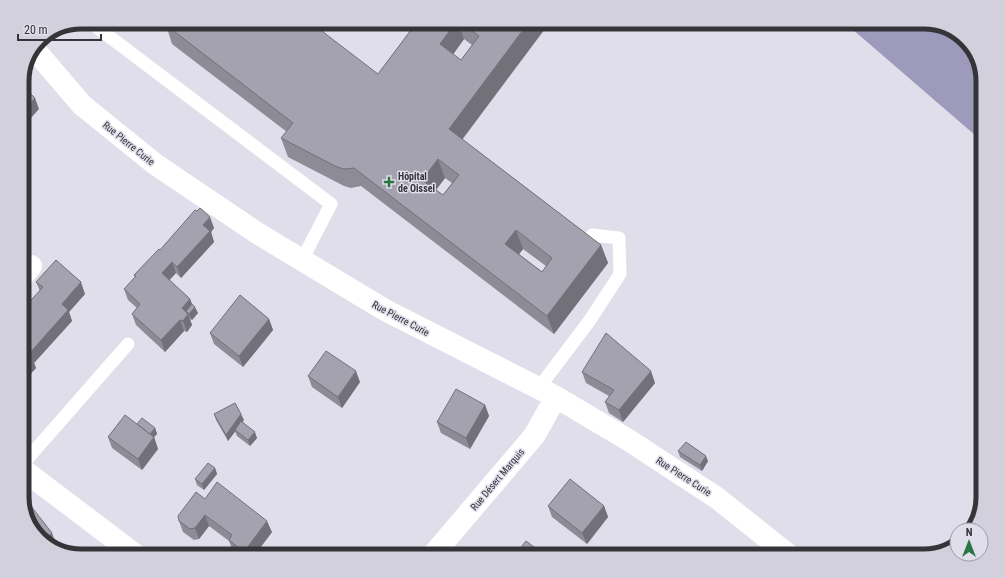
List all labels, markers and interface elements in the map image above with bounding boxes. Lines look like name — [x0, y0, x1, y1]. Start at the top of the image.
scale bar — [18, 16, 101, 42]
text: 20 m — [24, 23, 48, 37]
street label: Rue Pierre Curie — [101, 119, 157, 168]
place label: Hôpital de Oissel — [398, 171, 435, 194]
marker: Hôpital de Oissel — [383, 176, 395, 188]
street label: Rue Pierre Curie — [370, 299, 432, 338]
street label: Rue Désert Marquis — [468, 446, 527, 512]
street label: Rue Pierre Curie — [654, 455, 713, 498]
north arrow — [949, 522, 989, 562]
text: N — [966, 526, 973, 539]

